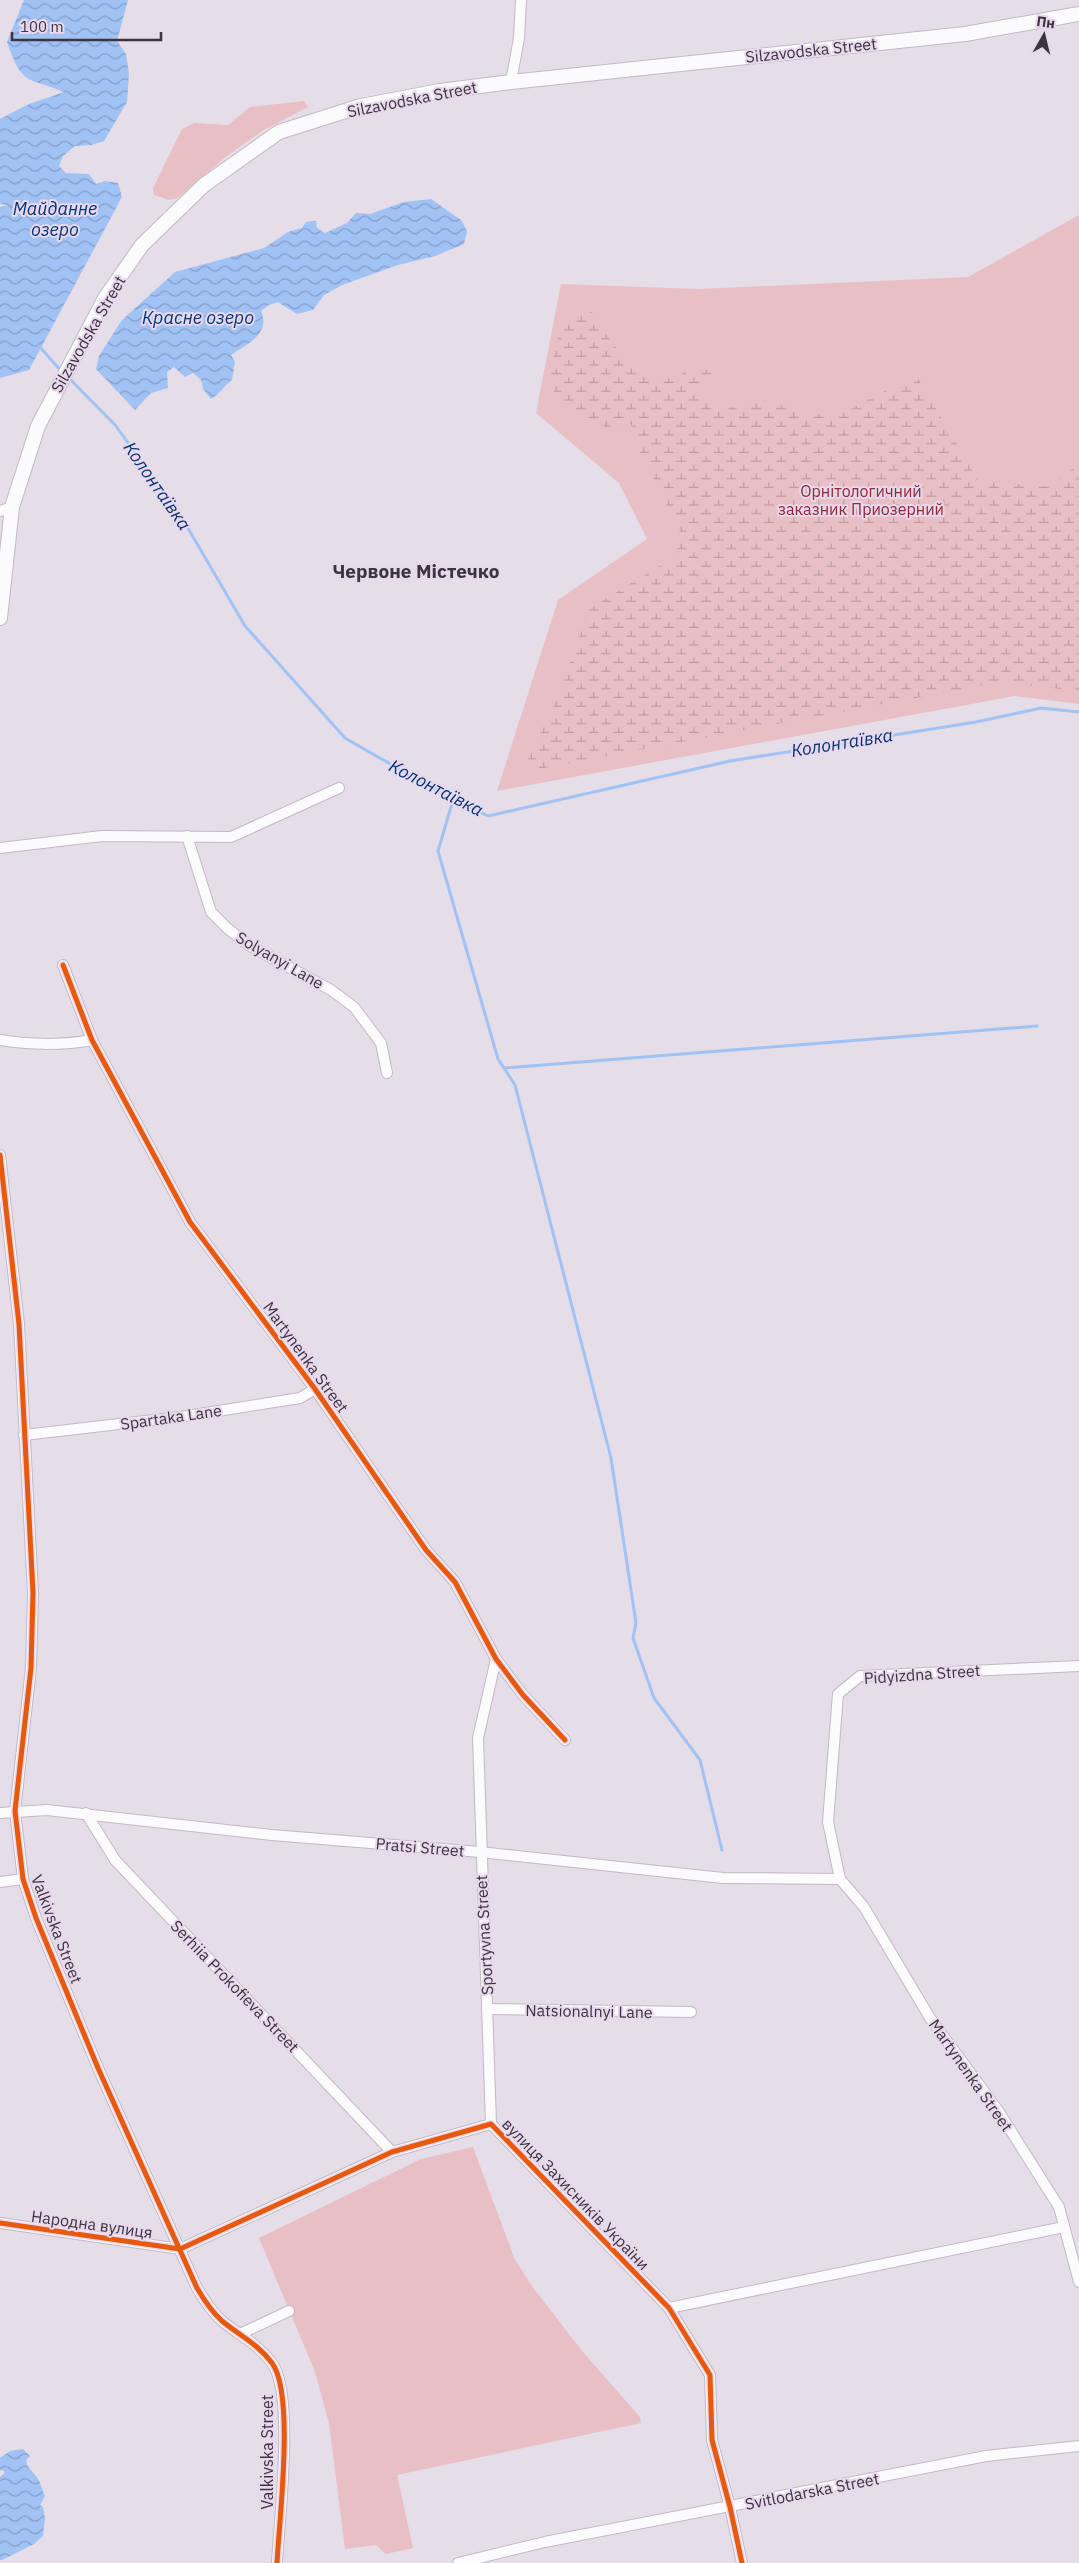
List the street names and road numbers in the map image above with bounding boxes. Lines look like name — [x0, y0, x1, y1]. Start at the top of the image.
street label: Silzavodska Street — [744, 33, 878, 67]
street label: Silzavodska Street — [345, 77, 479, 121]
street label: Silzavodska Street — [46, 272, 130, 396]
street label: Solyanyi Lane — [233, 927, 328, 993]
street label: Martynenka Street — [259, 1297, 353, 1417]
street label: Spartaka Lane — [119, 1400, 223, 1434]
street label: Pidyizdna Street — [863, 1660, 981, 1688]
street label: Pratsi Street — [375, 1833, 465, 1861]
street label: Valkivska Street — [27, 1872, 87, 1986]
street label: Sportyvna Street — [471, 1874, 497, 1996]
street label: Serhiia Prokofieva Street — [167, 1916, 303, 2056]
street label: Natsionalnyi Lane — [525, 2000, 653, 2022]
street label: Martynenka Street — [925, 2015, 1017, 2135]
street label: вулиця Захисників України — [498, 2114, 654, 2274]
street label: Народна вулиця — [30, 2206, 154, 2242]
street label: Valkivska Street — [257, 2395, 277, 2509]
street label: Svitlodarska Street — [743, 2468, 881, 2514]

